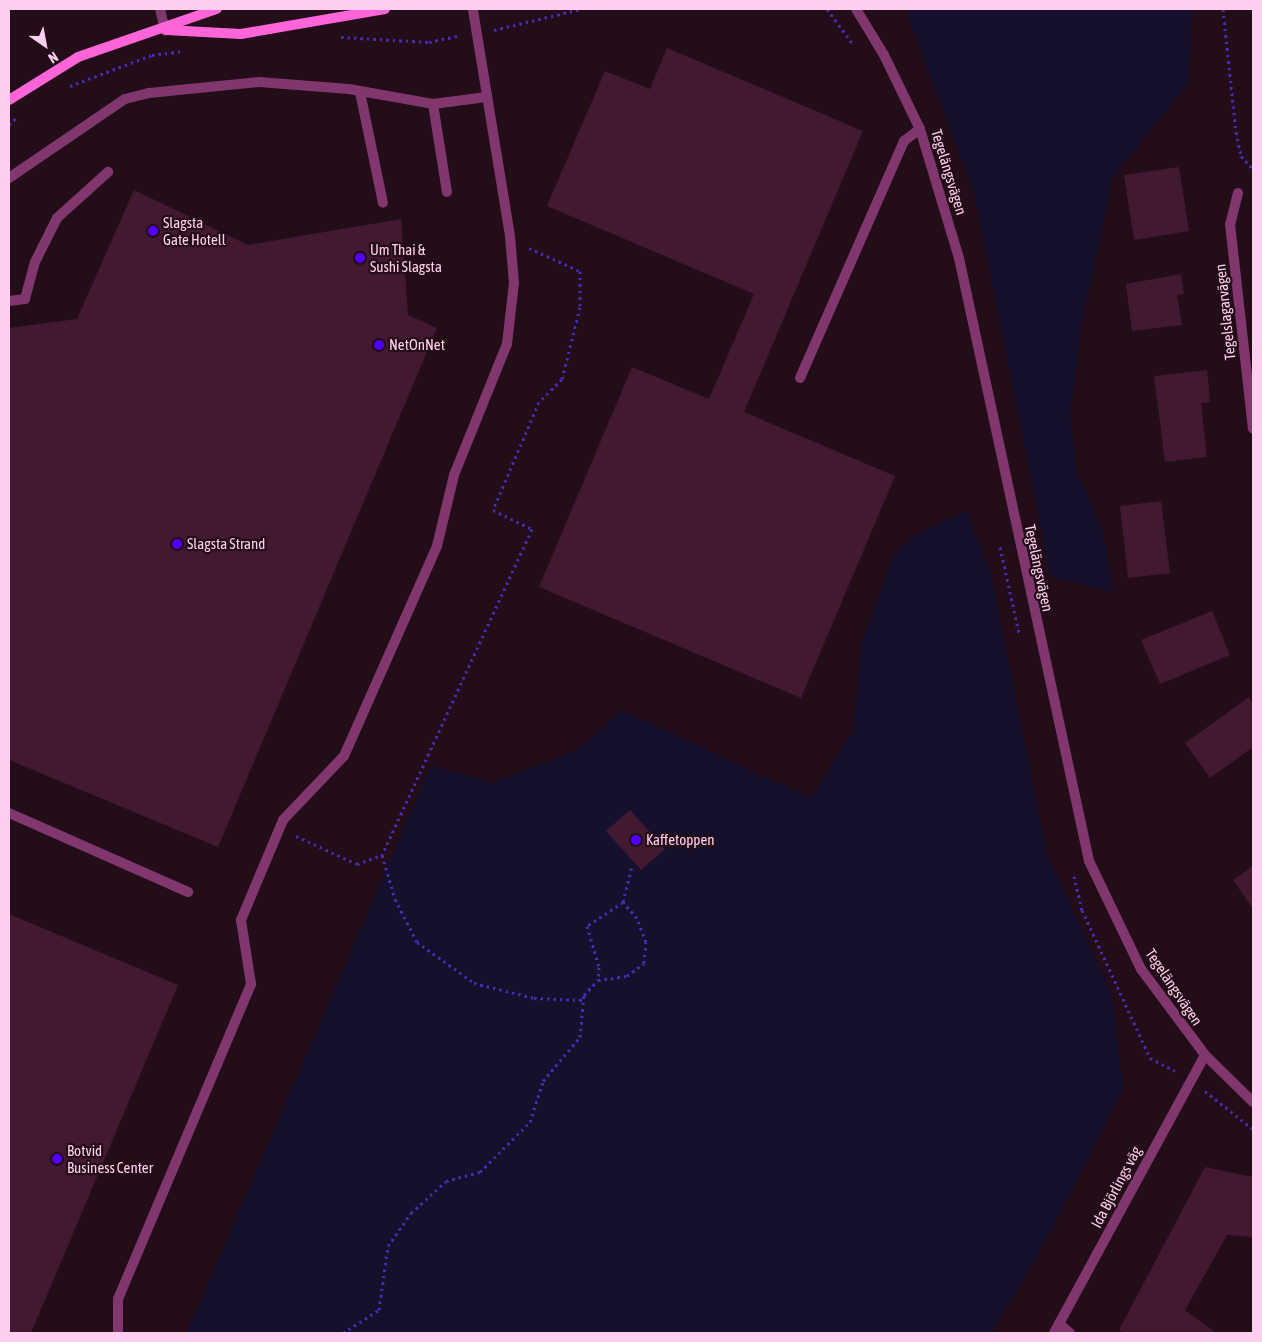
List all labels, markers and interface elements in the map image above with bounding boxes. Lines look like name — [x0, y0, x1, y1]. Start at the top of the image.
north arrow — [20, 20, 70, 70]
text: N — [45, 49, 61, 67]
street label: Tegelängsvägen — [927, 127, 971, 217]
place label: Slagsta Gate Hotell — [163, 213, 226, 248]
marker: Slagsta Gate Hotell — [147, 225, 159, 237]
place label: Um Thai & Sushi Slagsta — [370, 240, 442, 275]
marker: Um Thai & Sushi Slagsta — [354, 252, 366, 264]
street label: Tegelslagarvägen — [1211, 263, 1239, 361]
place label: NetOnNet — [389, 336, 445, 354]
marker: NetOnNet — [373, 339, 385, 351]
street label: Tegelängsvägen — [1021, 523, 1057, 613]
place label: Slagsta Strand — [187, 535, 265, 553]
marker: Slagsta Strand — [171, 538, 183, 550]
place label: Kaffetoppen — [646, 831, 714, 849]
marker: Kaffetoppen — [630, 834, 642, 846]
street label: Tegelängsvägen — [1142, 945, 1206, 1029]
place label: Botvid Business Center — [67, 1141, 153, 1176]
street label: Ida Björlings väg — [1087, 1143, 1145, 1231]
marker: Botvid Business Center — [51, 1153, 63, 1165]

